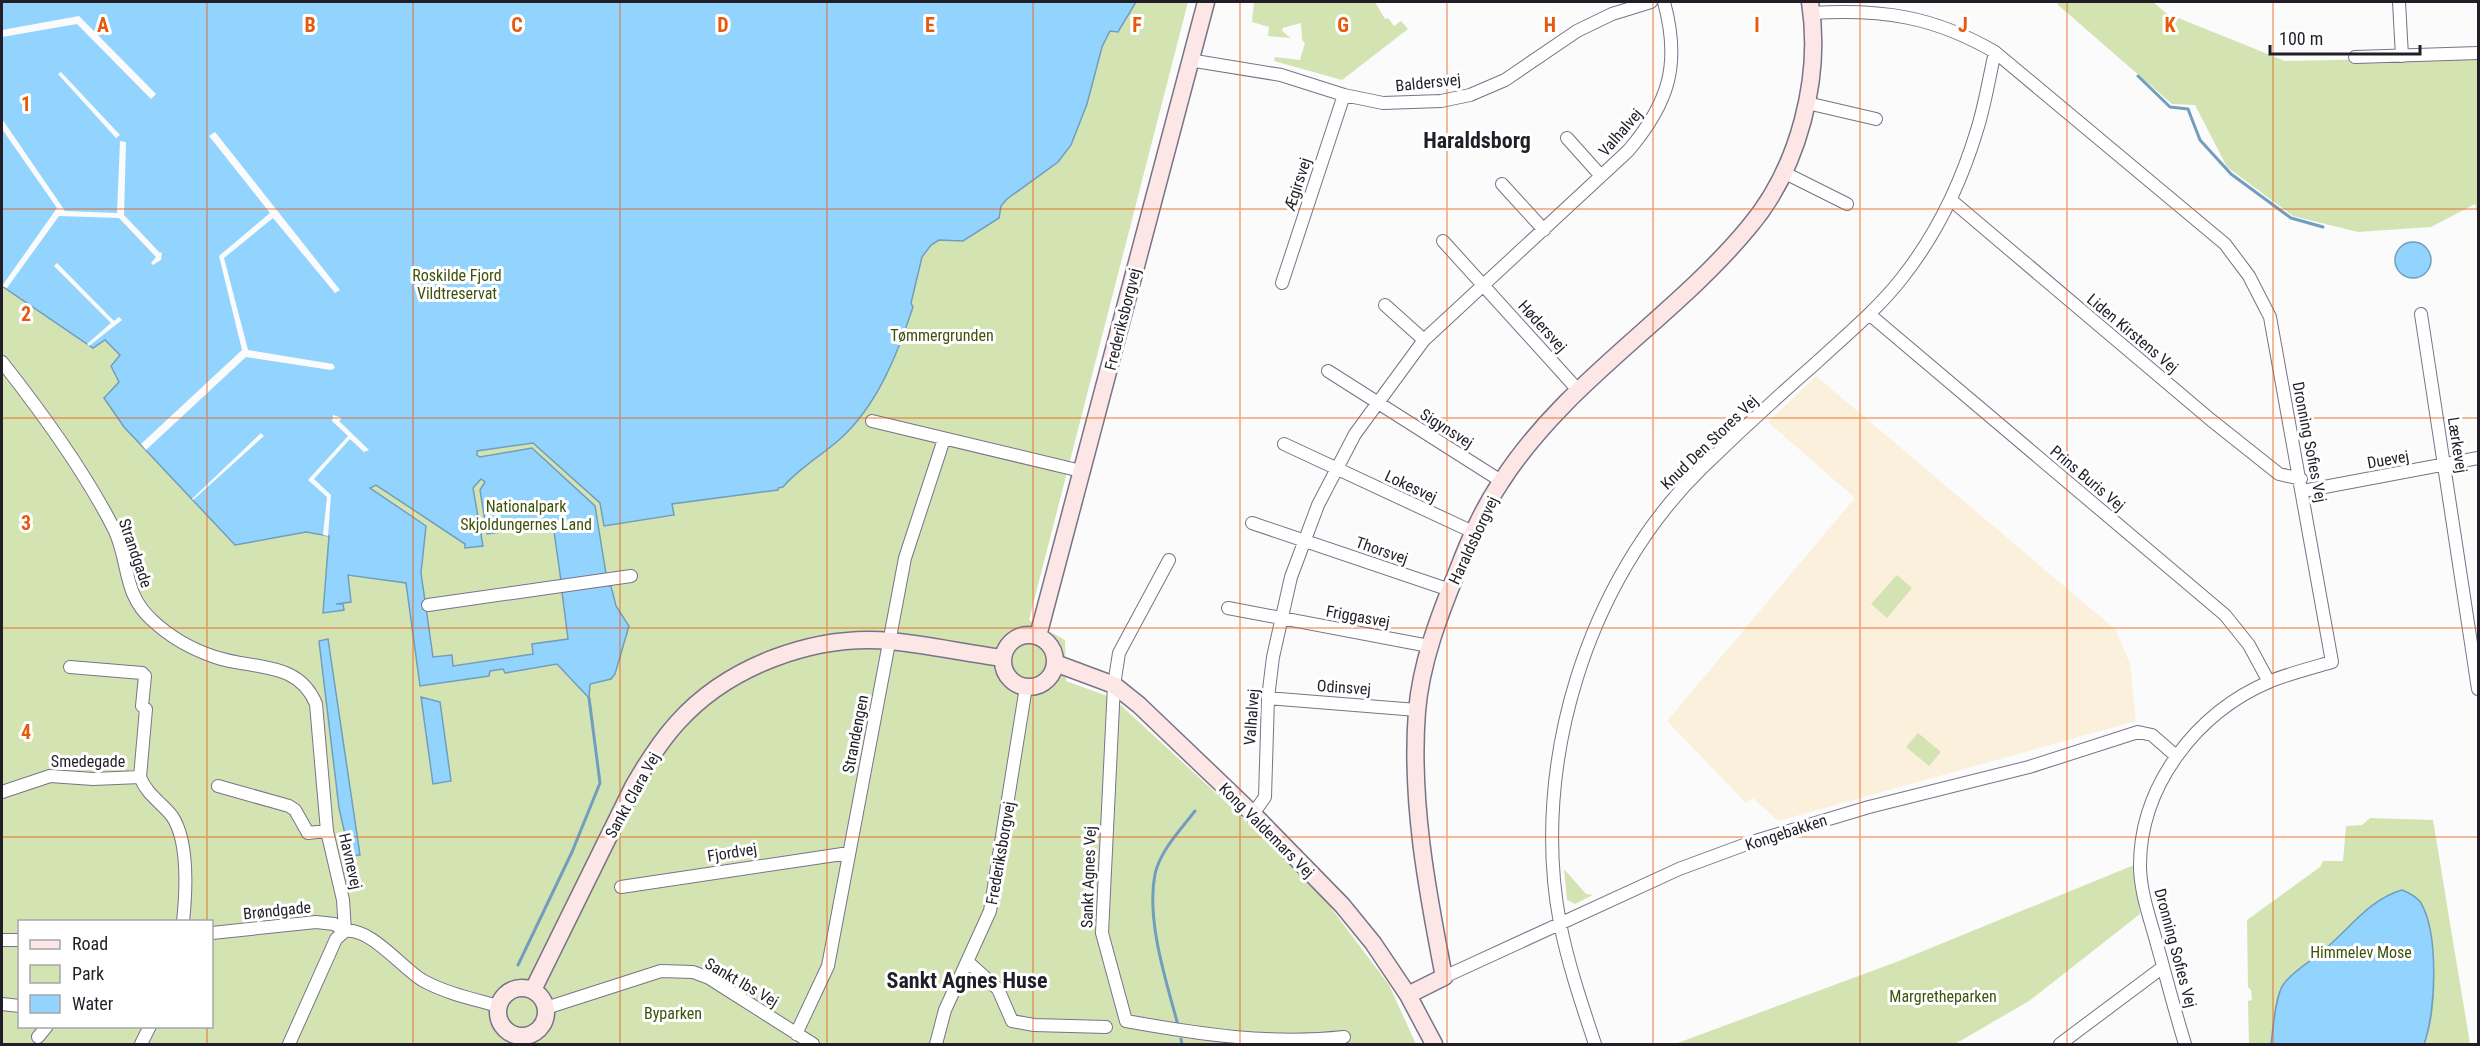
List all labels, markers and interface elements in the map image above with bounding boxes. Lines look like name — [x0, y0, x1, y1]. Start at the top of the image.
text: A — [97, 13, 109, 37]
text: B — [304, 13, 316, 37]
text: C — [511, 13, 523, 37]
text: D — [717, 13, 729, 37]
text: E — [925, 13, 935, 37]
text: F — [1132, 13, 1142, 37]
text: G — [1337, 13, 1349, 37]
text: H — [1544, 13, 1556, 37]
text: I — [1754, 13, 1760, 37]
text: J — [1958, 13, 1968, 37]
text: K — [2164, 13, 2176, 37]
scale bar — [2270, 18, 2420, 56]
text: 100 m — [2279, 28, 2323, 49]
street label: Baldersvej — [1394, 70, 1462, 95]
text: 1 — [21, 92, 31, 116]
street label: Valhalvej — [1595, 105, 1646, 160]
district label: Haraldsborg — [1423, 128, 1531, 153]
street label: Ægirsvej — [1280, 155, 1315, 214]
park label: Roskilde Fjord Vildtreservat — [412, 266, 502, 303]
street label: Frederiksborgvej — [1101, 266, 1144, 372]
street label: Liden Kirstens Vej — [2083, 290, 2182, 377]
street label: Hødersvej — [1514, 296, 1571, 356]
text: 2 — [21, 302, 31, 326]
park label: Tømmergrunden — [890, 326, 994, 345]
street label: Dronning Sofies Vej — [2288, 380, 2331, 504]
street label: Knud Den Stores Vej — [1657, 391, 1762, 493]
street label: Sigynsvej — [1417, 405, 1477, 452]
street label: Lærkevej — [2444, 416, 2471, 474]
street label: Prins Buris Vej — [2046, 442, 2129, 515]
street label: Duevej — [2366, 446, 2410, 473]
street label: Lokesvej — [1382, 466, 1440, 507]
street label: Haraldsborgvej — [1445, 493, 1502, 587]
park label: Nationalpark Skjoldungernes Land — [460, 497, 592, 534]
text: 3 — [21, 511, 31, 535]
street label: Strandgade — [115, 516, 156, 590]
street label: Thorsvej — [1353, 533, 1411, 568]
street label: Friggasvej — [1324, 602, 1391, 631]
street label: Odinsvej — [1316, 676, 1372, 699]
street label: Valhalvej — [1240, 688, 1263, 746]
street label: Strandengen — [839, 693, 872, 775]
text: 4 — [21, 720, 31, 744]
street label: Sankt Clara Vej — [601, 749, 664, 842]
street label: Smedegade — [51, 752, 125, 771]
street label: Kong Valdemars Vej — [1215, 779, 1318, 882]
street label: Frederiksborgvej — [982, 800, 1019, 906]
street label: Kongebakken — [1743, 810, 1829, 855]
street label: Sankt Agnes Vej — [1077, 826, 1100, 929]
street label: Havnevej — [335, 831, 366, 891]
street label: Fjordvej — [706, 839, 758, 866]
street label: Dronning Sofies Vej — [2150, 886, 2201, 1010]
street label: Brøndgade — [242, 897, 312, 924]
legend — [18, 920, 213, 1028]
text: Road — [72, 933, 108, 954]
park label: Himmelev Mose — [2310, 943, 2412, 962]
street label: Sankt Ibs Vej — [702, 954, 782, 1011]
text: Park — [72, 963, 104, 984]
district label: Sankt Agnes Huse — [887, 968, 1047, 993]
park label: Margretheparken — [1889, 987, 1997, 1006]
text: Water — [72, 993, 114, 1014]
park label: Byparken — [644, 1004, 702, 1023]

